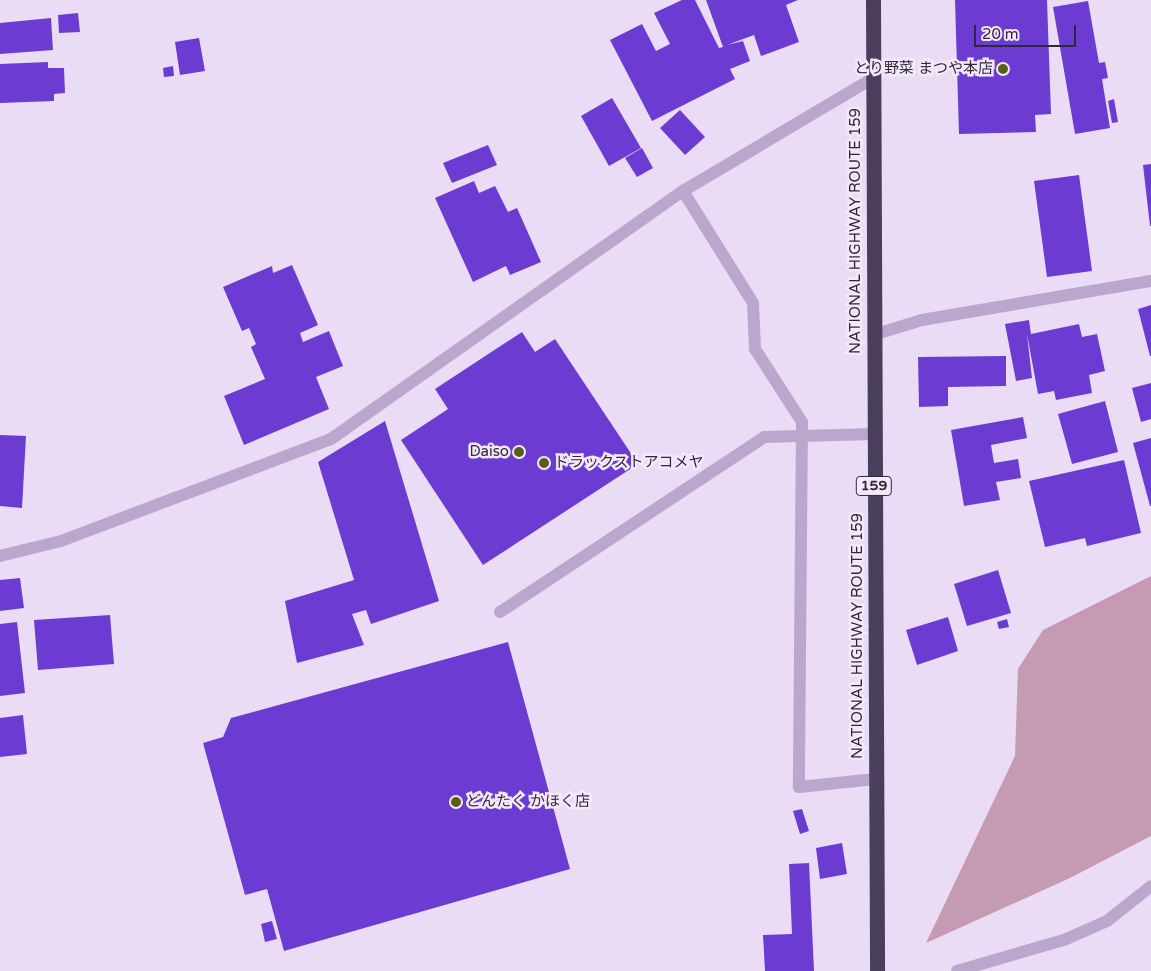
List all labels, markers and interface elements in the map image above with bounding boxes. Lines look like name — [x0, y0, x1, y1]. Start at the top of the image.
scale bar — [976, 15, 1078, 47]
text: 20 m — [982, 25, 1019, 43]
place label: とり野菜 まつや本店 — [854, 60, 993, 78]
marker: とり野菜 まつや本店 — [997, 63, 1009, 75]
street label: NATIONAL HIGHWAY ROUTE 159 — [847, 108, 865, 354]
place label: Daiso — [469, 443, 509, 461]
marker: Daiso — [513, 446, 525, 458]
place label: ドラックストアコメヤ — [554, 454, 704, 472]
marker: ドラックストアコメヤ — [538, 457, 550, 469]
road number: 159 — [855, 474, 893, 498]
street label: NATIONAL HIGHWAY ROUTE 159 — [849, 513, 867, 759]
place label: どんたく かほく店 — [466, 793, 590, 811]
marker: どんたく かほく店 — [450, 796, 462, 808]

